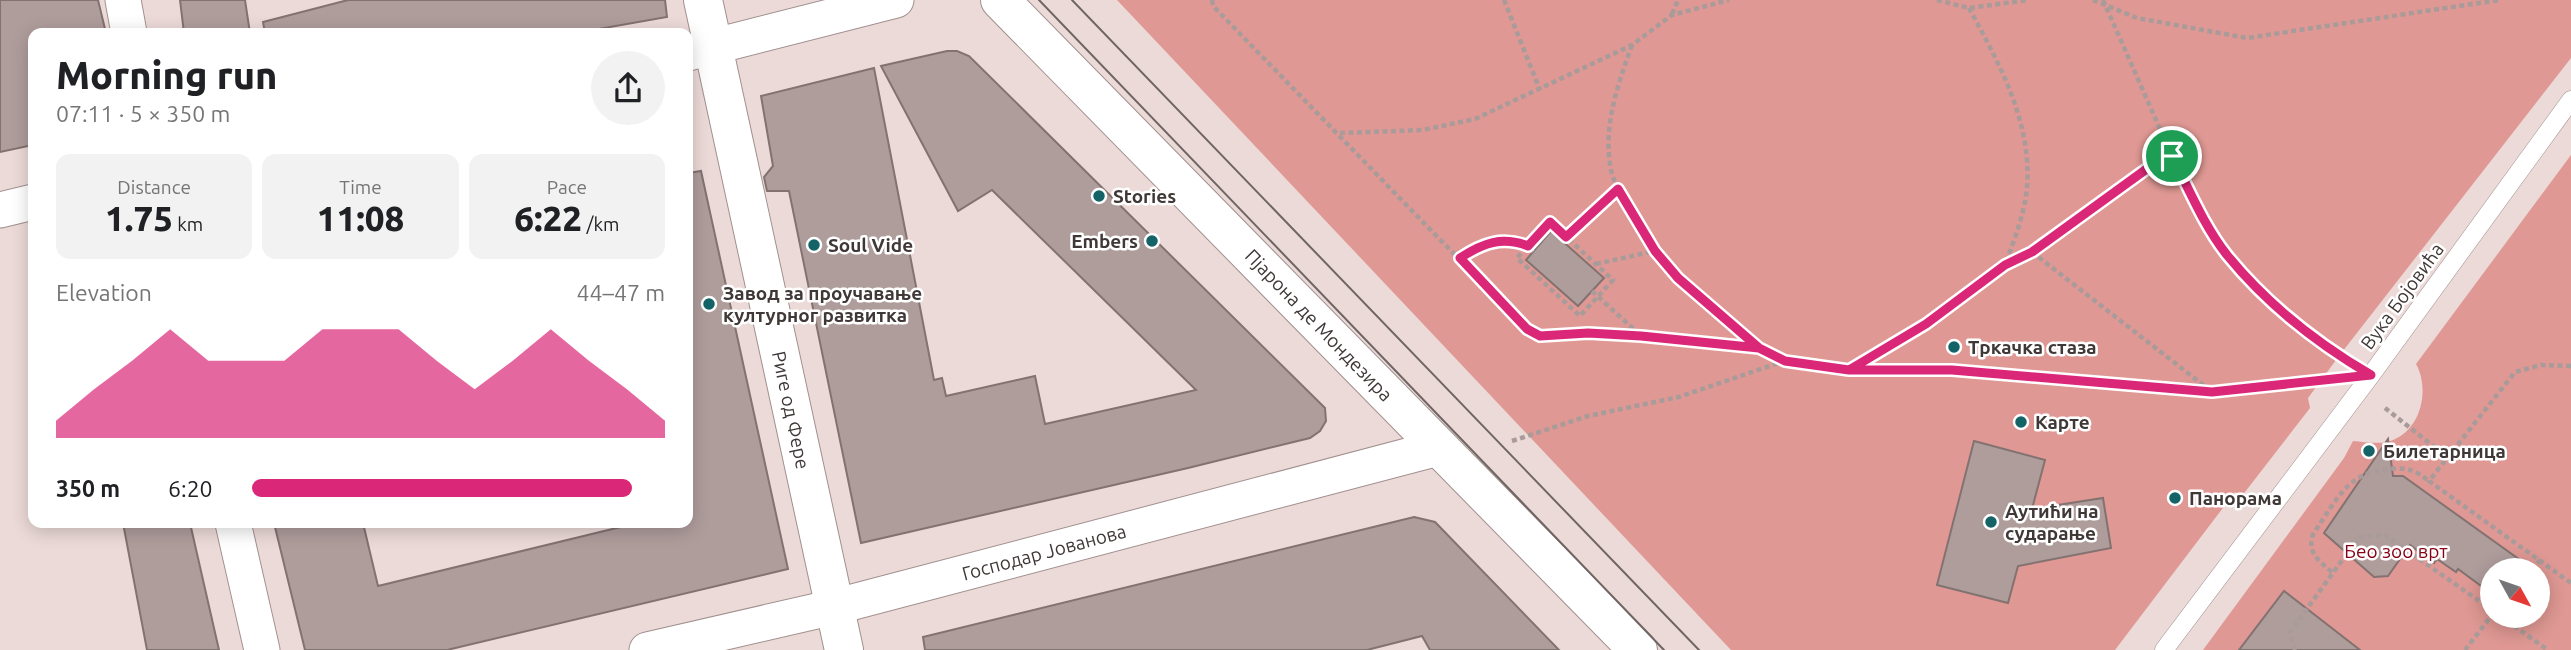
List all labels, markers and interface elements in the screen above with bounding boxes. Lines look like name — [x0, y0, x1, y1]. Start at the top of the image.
button: share — [591, 51, 665, 125]
text: Morning run — [56, 54, 277, 96]
text: 07:11 · 5 × 350 m — [56, 101, 230, 126]
pin — [2142, 126, 2202, 186]
icon: arrive — [2153, 137, 2191, 175]
text: Distance — [117, 176, 191, 198]
text: Time — [339, 176, 382, 198]
text: Pace — [547, 176, 587, 198]
place label: Stories — [1113, 185, 1176, 207]
marker: Stories — [1091, 188, 1107, 204]
text: 1.75 — [105, 198, 173, 238]
text: 11:08 — [317, 198, 404, 238]
text: 6:22 — [514, 198, 582, 238]
text: km — [173, 213, 203, 235]
text: /km — [582, 213, 619, 235]
place label: Embers — [1071, 230, 1138, 252]
marker: Embers — [1144, 233, 1160, 249]
place label: Soul Vide — [828, 234, 913, 256]
marker: Soul Vide — [806, 237, 822, 253]
street label: Вука Бојовића — [2356, 239, 2448, 353]
street label: Пјарона де Мондезира — [1241, 245, 1397, 405]
text: Elevation — [56, 280, 152, 305]
text: 44–47 m — [577, 280, 665, 305]
place label: Завод за проучавање културног развитка — [723, 282, 922, 326]
marker: Завод за проучавање културног развитка — [701, 296, 717, 312]
place label: Тркачка стаза — [1968, 336, 2097, 358]
marker: Тркачка стаза — [1946, 339, 1962, 355]
street label: Риге од Фере — [768, 349, 814, 471]
place label: Карте — [2035, 411, 2090, 433]
marker: Карте — [2013, 414, 2029, 430]
place label: Билетарница — [2383, 440, 2506, 462]
marker: Билетарница — [2361, 443, 2377, 459]
text: 350 m — [56, 476, 120, 501]
text: 6:20 — [168, 476, 213, 501]
place label: Панорама — [2189, 487, 2282, 509]
marker: Панорама — [2167, 490, 2183, 506]
place label: Аутићи на сударање — [2005, 500, 2099, 544]
marker: Аутићи на сударање — [1983, 514, 1999, 530]
street label: Господар Јованова — [959, 519, 1129, 585]
park label: Бео зоо врт — [2344, 540, 2448, 562]
north arrow — [2480, 558, 2550, 628]
map controls — [2480, 558, 2550, 628]

